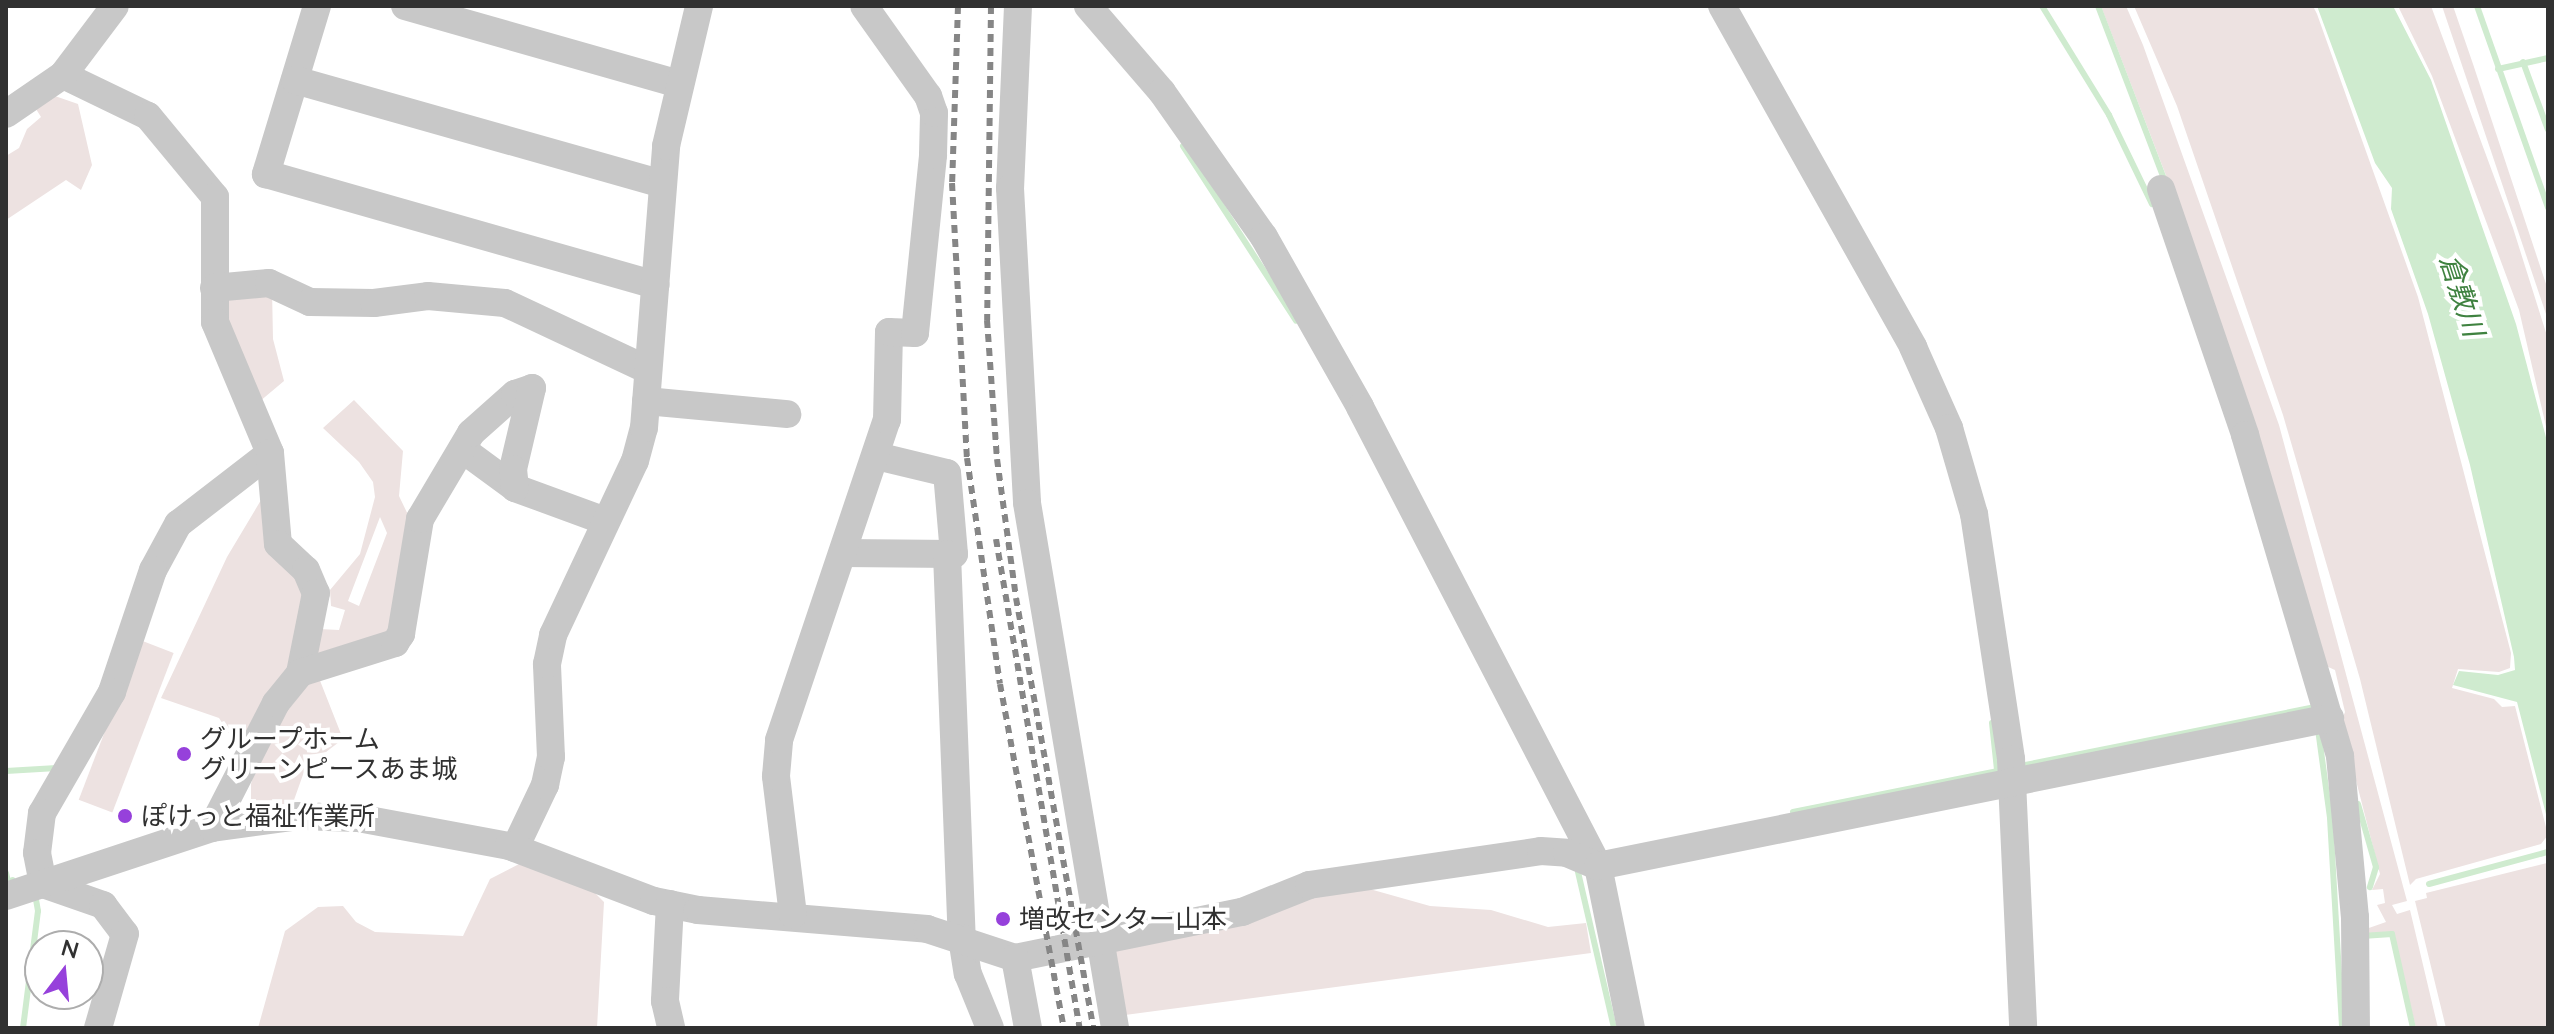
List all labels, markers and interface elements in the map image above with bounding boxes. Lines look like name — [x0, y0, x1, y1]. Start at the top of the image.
water label: 倉敷川 — [2434, 250, 2492, 340]
place label: グループホーム グリーンピースあま城 — [200, 723, 460, 784]
marker: グループホーム グリーンピースあま城 — [175, 745, 193, 763]
place label: ぽけっと福祉作業所 — [141, 800, 375, 832]
marker: ぽけっと福祉作業所 — [116, 807, 134, 825]
place label: 増改センター山本 — [1019, 903, 1227, 935]
marker: 増改センター山本 — [994, 910, 1012, 928]
north arrow — [24, 930, 104, 1010]
text: N — [58, 933, 82, 964]

